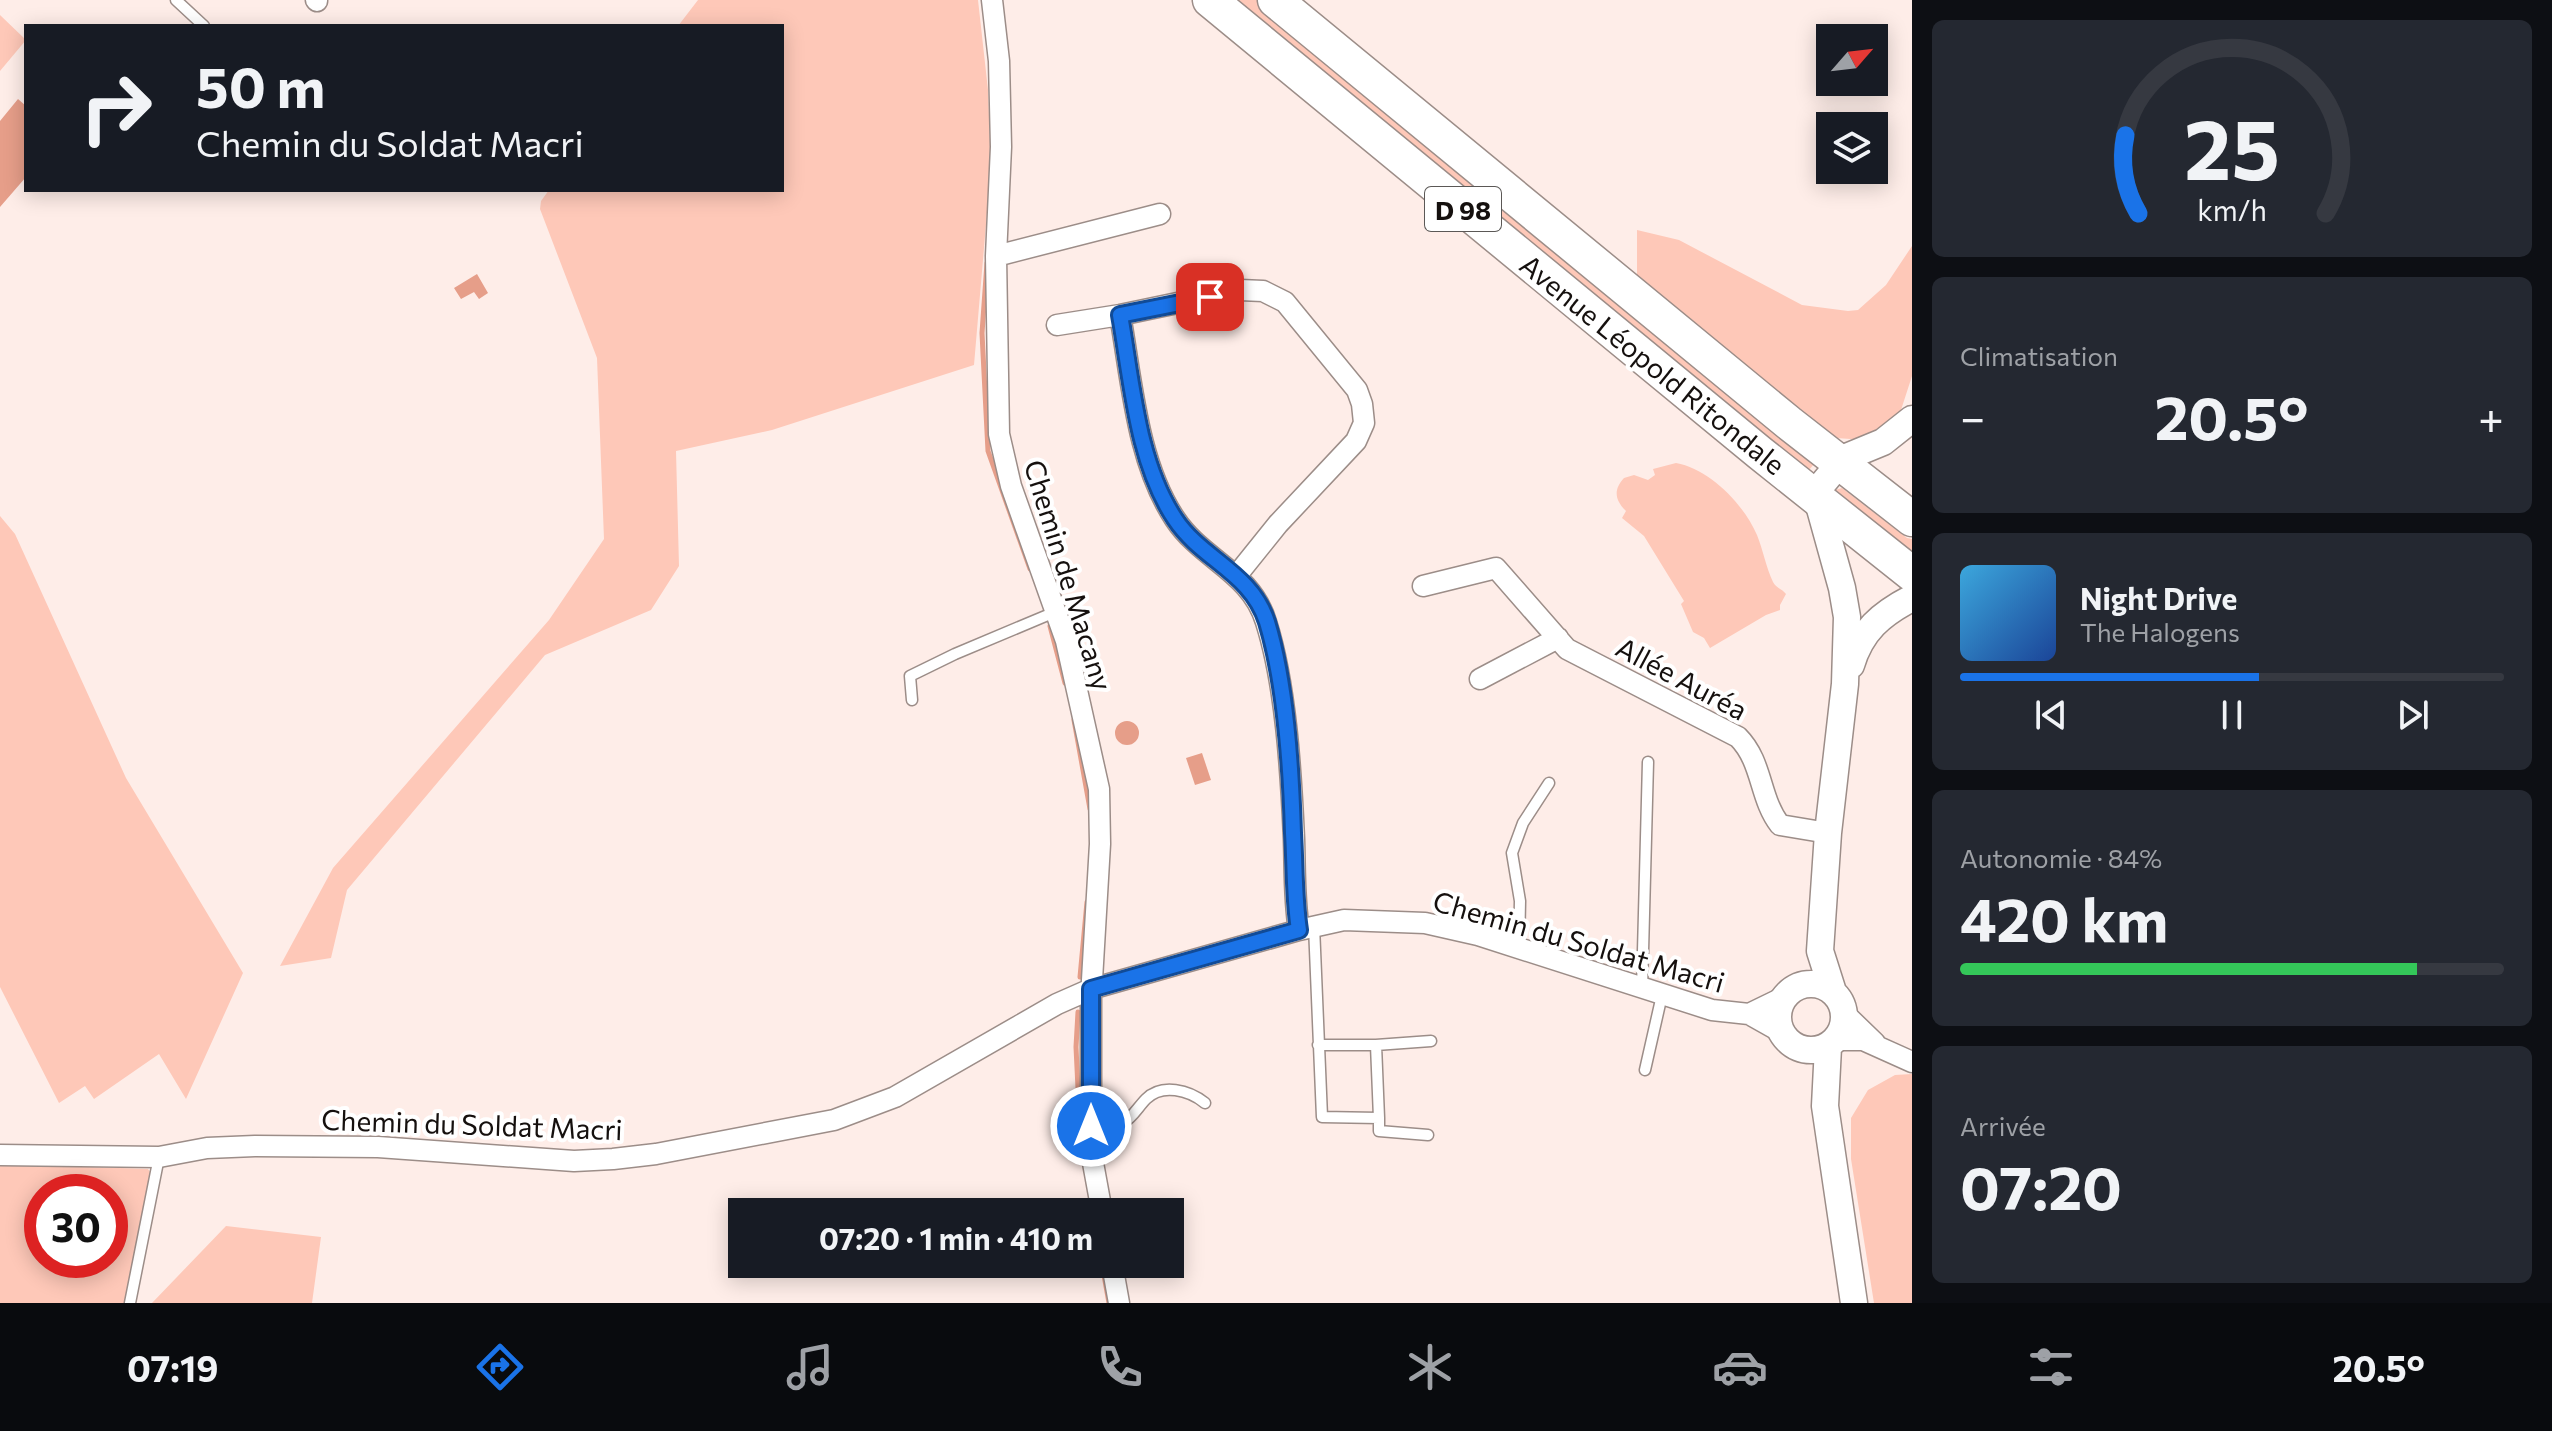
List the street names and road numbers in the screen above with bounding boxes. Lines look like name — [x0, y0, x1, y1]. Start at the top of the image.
road number: D 98 — [1425, 187, 1501, 231]
street label: Avenue Léopold Ritondale — [1514, 247, 1792, 481]
street label: Chemin de Macany — [1018, 456, 1120, 694]
street label: Allée Auréa — [1611, 629, 1753, 727]
street label: Chemin du Soldat Macri — [1429, 883, 1729, 999]
street label: Chemin du Soldat Macri — [321, 1102, 623, 1146]

